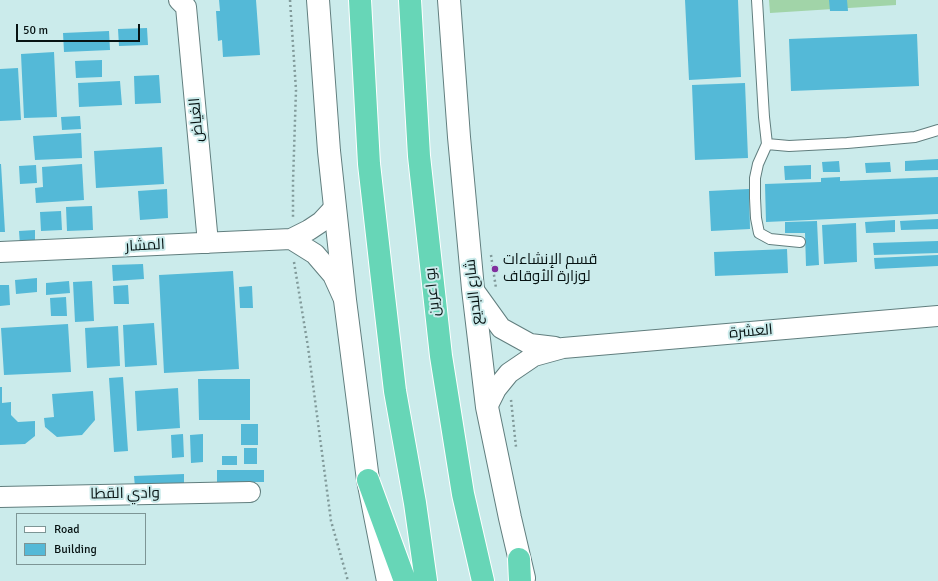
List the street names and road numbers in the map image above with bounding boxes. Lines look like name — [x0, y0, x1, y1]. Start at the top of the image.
street label: الغياض — [186, 97, 208, 143]
street label: المشار — [125, 236, 165, 256]
street label: شارع البديع — [462, 258, 486, 326]
street label: بو اعرين — [421, 267, 445, 317]
street label: العشرة — [728, 321, 774, 343]
street label: وادي القطا — [90, 484, 160, 504]

